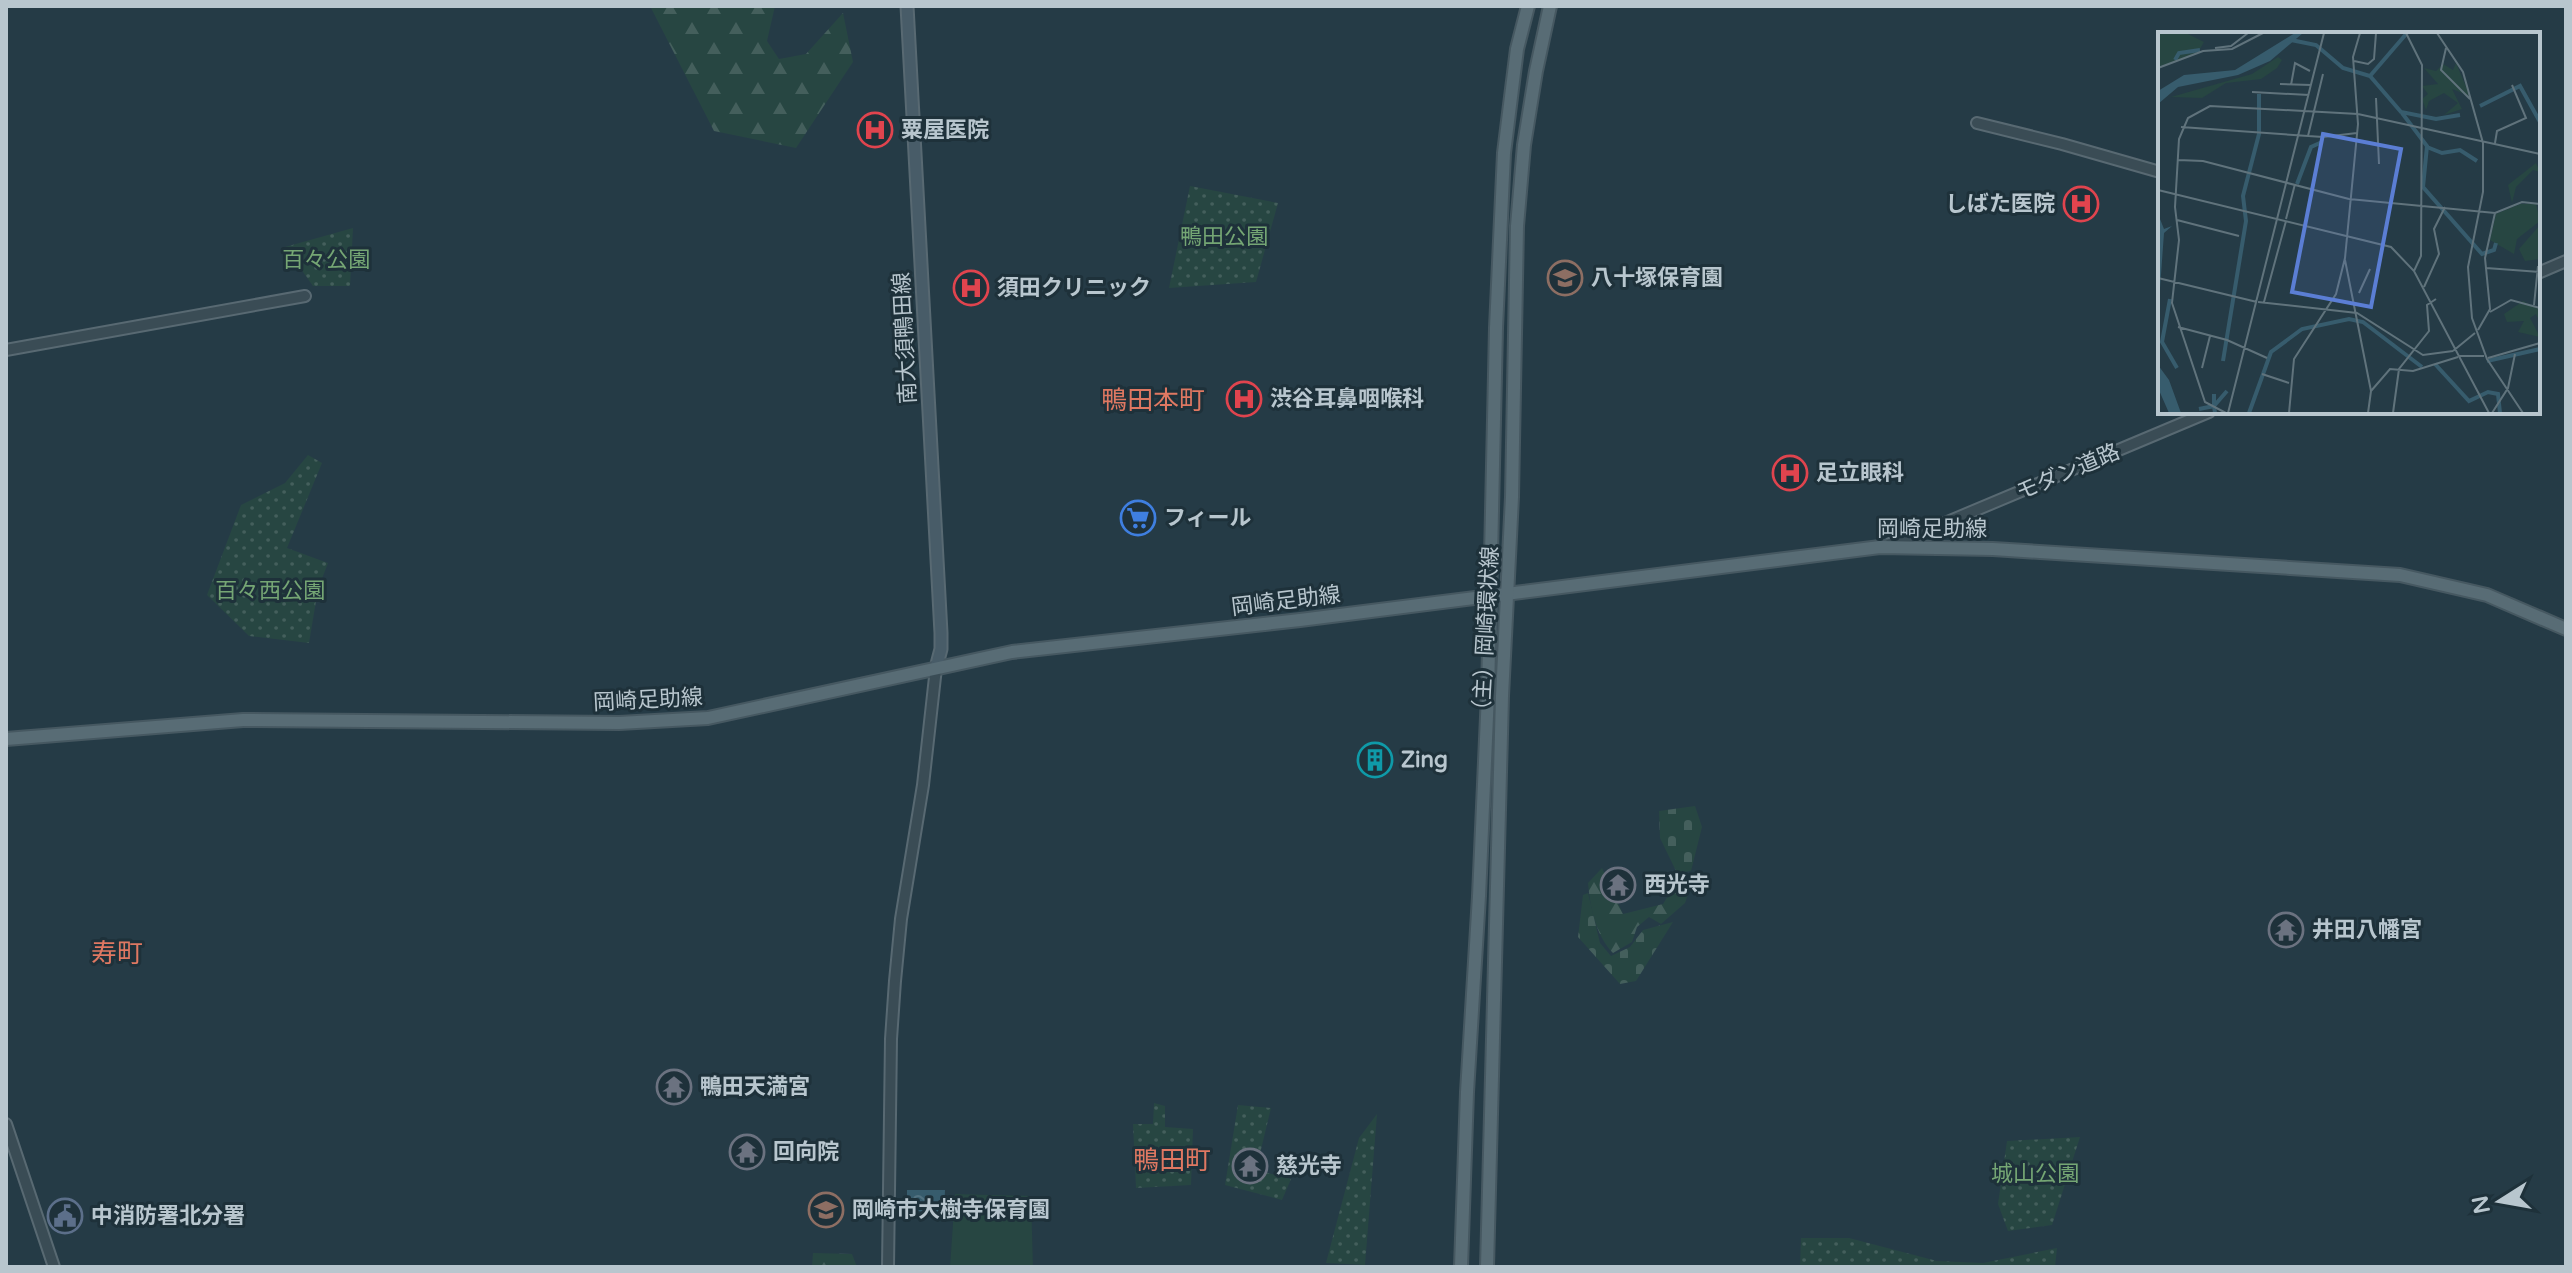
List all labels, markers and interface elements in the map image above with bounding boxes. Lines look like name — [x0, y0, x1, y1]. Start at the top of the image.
inset map — [2158, 32, 2540, 414]
hospital icon: 粟屋医院 — [856, 111, 894, 149]
place label: 粟屋医院 — [901, 117, 989, 143]
hospital icon: しばた医院 — [2062, 185, 2100, 223]
place label: しばた医院 — [1945, 191, 2055, 217]
park label: 鴨田公園 — [1180, 224, 1268, 250]
park label: 百々公園 — [282, 247, 370, 273]
school or university icon: 八十塚保育園 — [1546, 259, 1584, 297]
place label: 八十塚保育園 — [1591, 265, 1723, 291]
hospital icon: 須田クリニック — [952, 269, 990, 307]
street label: 南大須鴨田線 — [889, 271, 921, 405]
place label: 須田クリニック — [997, 275, 1151, 301]
hospital icon: 渋谷耳鼻咽喉科 — [1225, 380, 1263, 418]
district label: 鴨田本町 — [1101, 385, 1205, 416]
place label: 渋谷耳鼻咽喉科 — [1270, 386, 1424, 412]
street label: モダン道路 — [2012, 439, 2124, 505]
hospital icon: 足立眼科 — [1771, 454, 1809, 492]
place label: 足立眼科 — [1816, 460, 1904, 486]
supermarket icon: フィール — [1119, 499, 1157, 537]
place label: フィール — [1164, 505, 1252, 531]
street label: 岡崎足助線 — [1877, 516, 1987, 542]
street label: （主）岡崎環状線 — [1468, 545, 1504, 723]
park label: 百々西公園 — [215, 578, 325, 604]
street label: 岡崎足助線 — [1230, 581, 1342, 621]
street label: 岡崎足助線 — [592, 684, 704, 716]
building icon: Zing — [1356, 741, 1394, 779]
place label: Zing — [1401, 747, 1448, 773]
temple icon: 西光寺 — [1599, 866, 1637, 904]
place label: 西光寺 — [1644, 872, 1710, 898]
temple icon: 井田八幡宮 — [2267, 911, 2305, 949]
place label: 井田八幡宮 — [2312, 917, 2422, 943]
district label: 寿町 — [91, 938, 143, 969]
temple icon: 鴨田天満宮 — [655, 1068, 693, 1106]
place label: 鴨田天満宮 — [700, 1074, 810, 1100]
temple icon: 回向院 — [728, 1133, 766, 1171]
place label: 回向院 — [773, 1139, 839, 1165]
district label: 鴨田町 — [1133, 1145, 1211, 1176]
temple icon: 慈光寺 — [1231, 1147, 1269, 1185]
place label: 慈光寺 — [1276, 1153, 1342, 1179]
park label: 城山公園 — [1991, 1161, 2079, 1187]
north arrow — [2460, 1161, 2540, 1241]
school or university icon: 岡崎市大樹寺保育園 — [807, 1191, 845, 1229]
text: N — [2467, 1193, 2496, 1216]
public building icon: 中消防署北分署 — [46, 1197, 84, 1235]
place label: 岡崎市大樹寺保育園 — [852, 1197, 1050, 1223]
place label: 中消防署北分署 — [91, 1203, 245, 1229]

